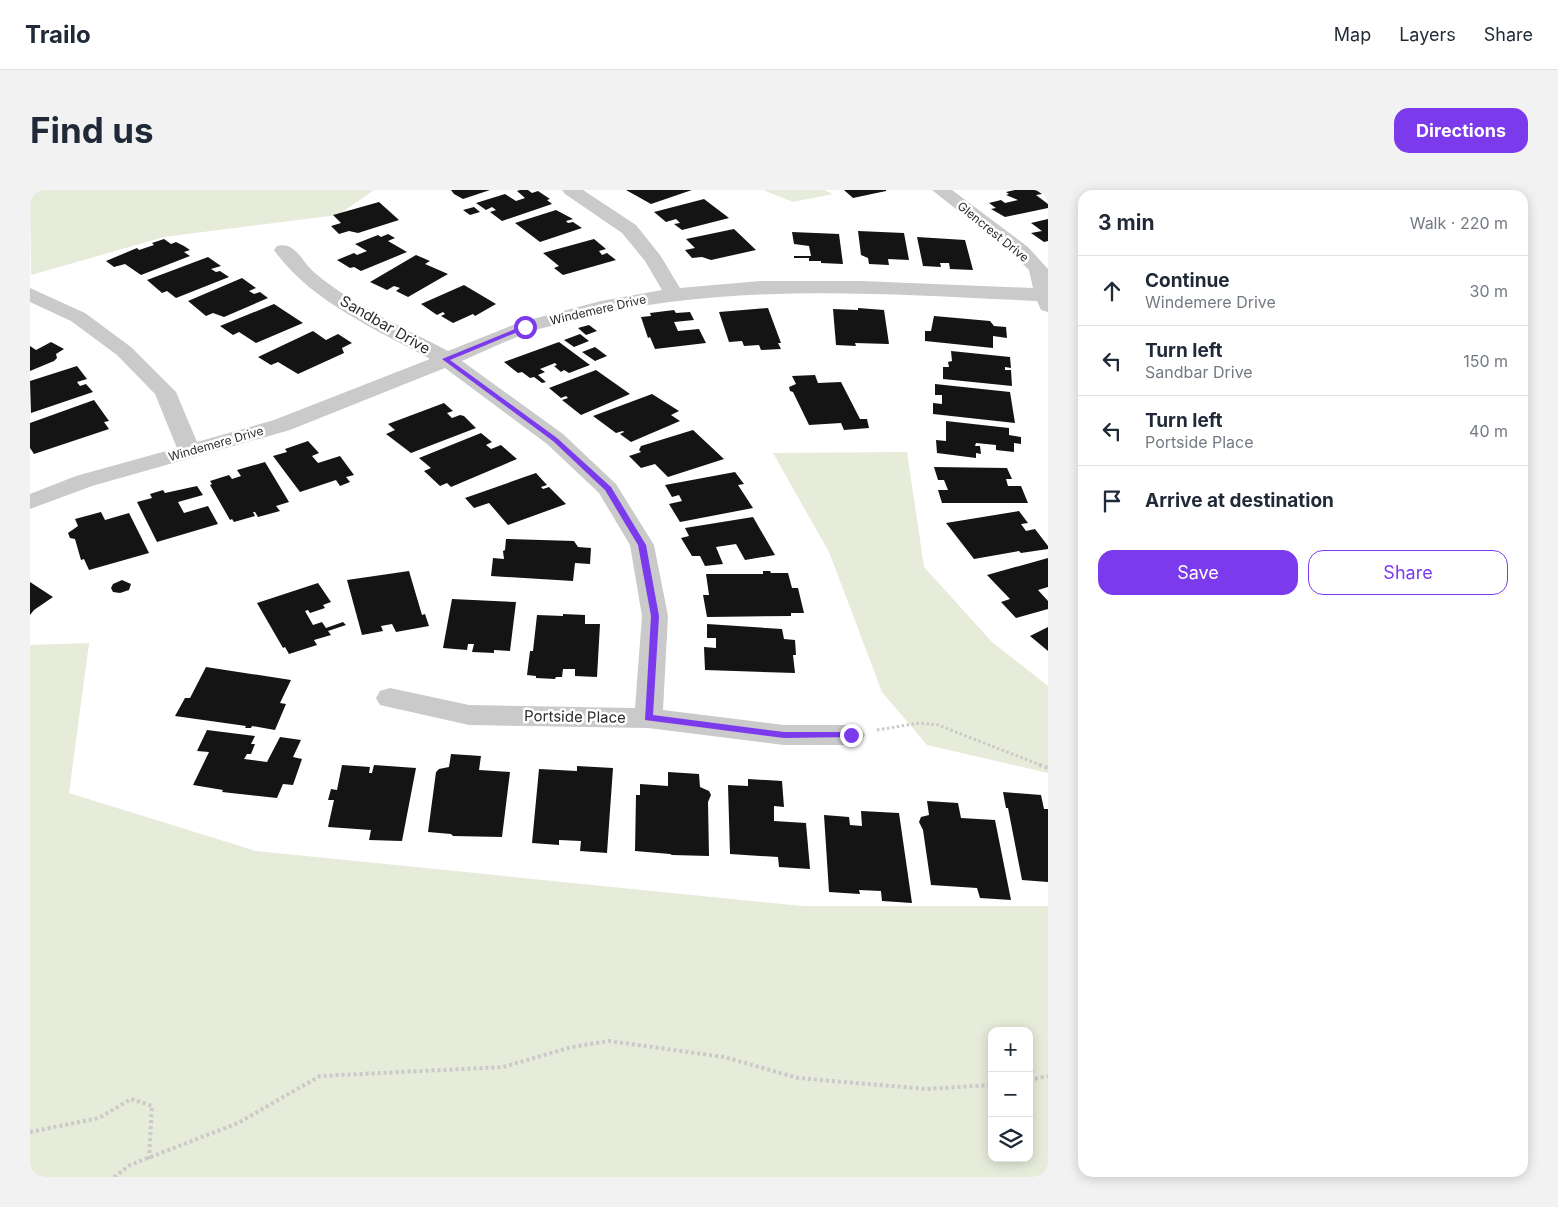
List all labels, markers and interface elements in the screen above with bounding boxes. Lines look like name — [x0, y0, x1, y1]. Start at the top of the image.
text: Trailo — [25, 20, 91, 49]
text: Map — [1334, 24, 1371, 45]
text: Layers — [1399, 24, 1456, 45]
text: Share — [1484, 24, 1533, 45]
button: Directions — [1394, 108, 1528, 153]
text: Find us — [30, 109, 154, 151]
street label: Glencrest Drive — [955, 198, 1032, 265]
text: 3 min — [1098, 210, 1154, 235]
text: Walk · 220 m — [1410, 213, 1508, 233]
text: Continue — [1145, 269, 1230, 292]
icon: ahead — [1098, 277, 1126, 305]
text: 30 m — [1470, 281, 1508, 301]
street label: Sandbar Drive — [337, 291, 434, 358]
street label: Windemere Drive — [548, 291, 647, 328]
text: Windemere Drive — [1145, 292, 1276, 312]
route start — [514, 316, 537, 339]
text: Turn left — [1145, 339, 1223, 362]
icon: left — [1098, 347, 1126, 375]
text: 150 m — [1463, 351, 1508, 371]
text: Sandbar Drive — [1145, 362, 1253, 382]
text: Turn left — [1145, 409, 1223, 432]
icon: left — [1098, 417, 1126, 445]
text: 40 m — [1469, 421, 1508, 441]
street label: Windemere Drive — [167, 423, 265, 464]
text: Portside Place — [1145, 432, 1254, 452]
icon: arrive — [1098, 487, 1126, 515]
text: Arrive at destination — [1145, 489, 1334, 512]
button: Save — [1098, 550, 1298, 595]
button: Share — [1308, 550, 1508, 595]
street label: Portside Place — [524, 706, 626, 727]
route end — [840, 724, 863, 747]
map controls — [988, 1027, 1033, 1162]
button: + — [988, 1027, 1033, 1072]
button: − — [988, 1072, 1033, 1117]
button: layers — [988, 1117, 1033, 1162]

